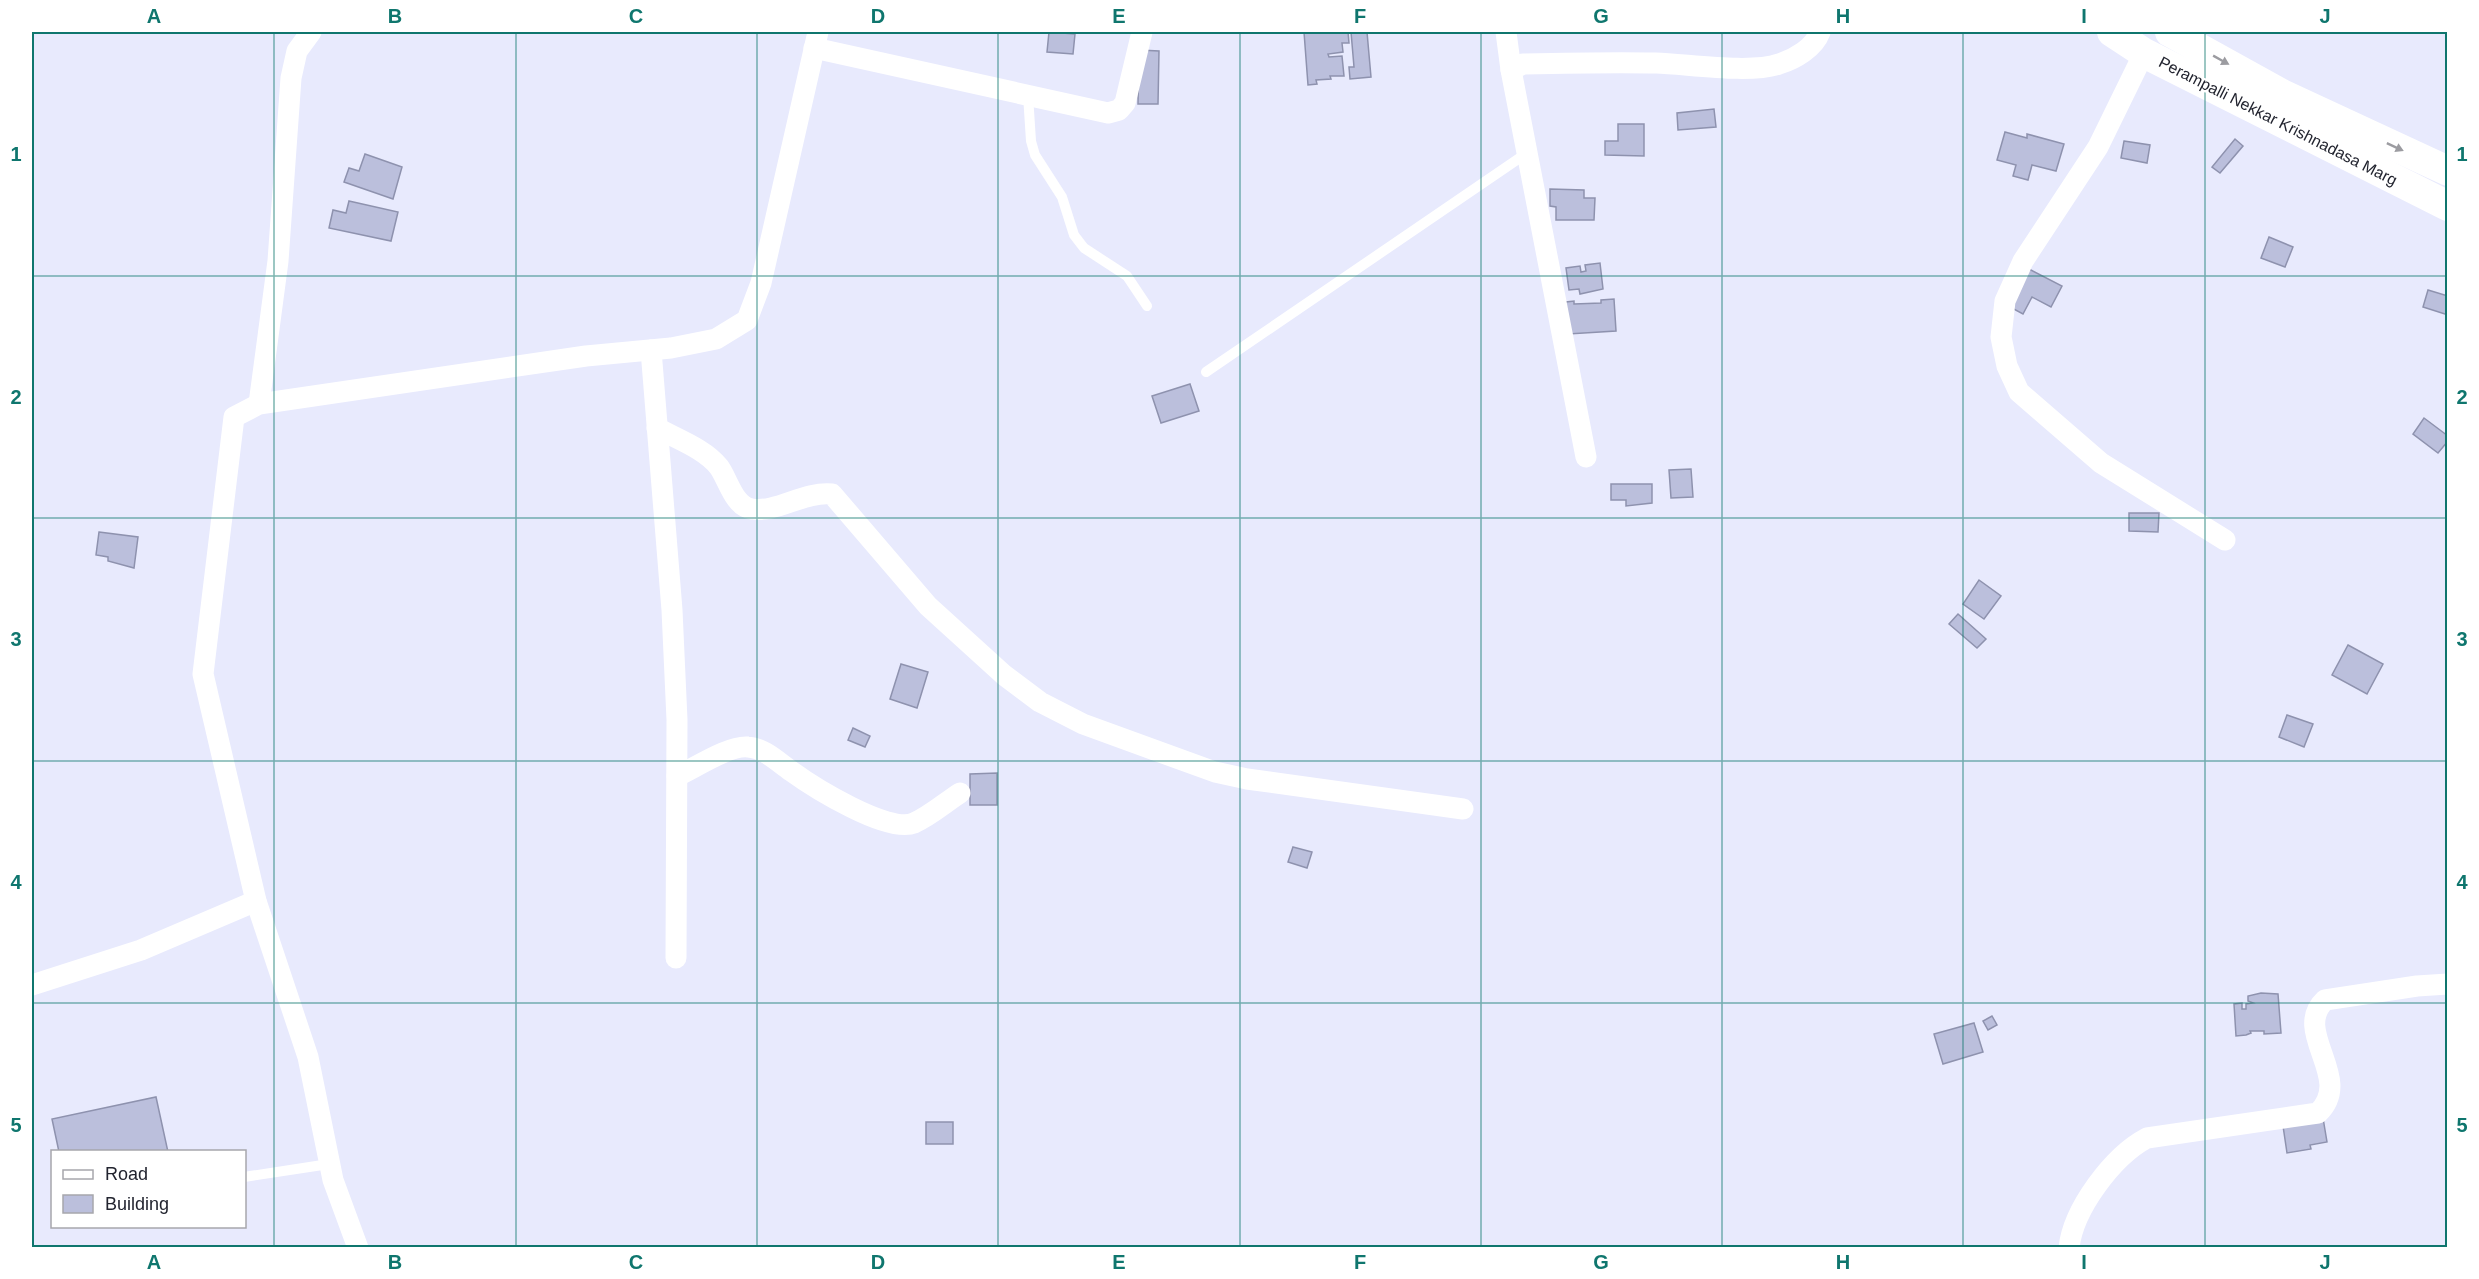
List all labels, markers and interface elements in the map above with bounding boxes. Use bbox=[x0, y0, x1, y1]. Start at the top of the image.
text: A bbox=[147, 5, 161, 27]
text: B bbox=[388, 5, 402, 27]
text: C bbox=[629, 5, 643, 27]
text: D bbox=[871, 5, 885, 27]
text: E bbox=[1112, 5, 1126, 27]
text: F bbox=[1354, 5, 1366, 27]
text: G bbox=[1593, 5, 1609, 27]
text: H bbox=[1836, 5, 1850, 27]
text: I bbox=[2081, 5, 2087, 27]
text: J bbox=[2319, 5, 2331, 27]
street label: Perampalli Nekkar Krishnadasa Marg bbox=[2156, 53, 2400, 189]
one-way arrow bbox=[2213, 55, 2230, 65]
one-way arrow bbox=[2387, 142, 2404, 151]
text: 1 bbox=[10, 143, 22, 165]
text: 1 bbox=[2456, 143, 2468, 165]
text: 2 bbox=[10, 386, 22, 408]
text: 2 bbox=[2456, 386, 2468, 408]
text: 3 bbox=[10, 628, 22, 650]
text: 3 bbox=[2456, 628, 2468, 650]
text: 4 bbox=[10, 871, 22, 893]
text: 4 bbox=[2456, 871, 2468, 893]
text: 5 bbox=[10, 1114, 22, 1136]
text: 5 bbox=[2456, 1114, 2468, 1136]
legend bbox=[51, 1150, 246, 1228]
text: Road bbox=[105, 1164, 148, 1184]
text: Building bbox=[105, 1194, 169, 1214]
text: A bbox=[147, 1251, 161, 1273]
text: B bbox=[388, 1251, 402, 1273]
text: C bbox=[629, 1251, 643, 1273]
text: D bbox=[871, 1251, 885, 1273]
text: E bbox=[1112, 1251, 1126, 1273]
text: F bbox=[1354, 1251, 1366, 1273]
text: G bbox=[1593, 1251, 1609, 1273]
text: H bbox=[1836, 1251, 1850, 1273]
text: I bbox=[2081, 1251, 2087, 1273]
text: J bbox=[2319, 1251, 2331, 1273]

